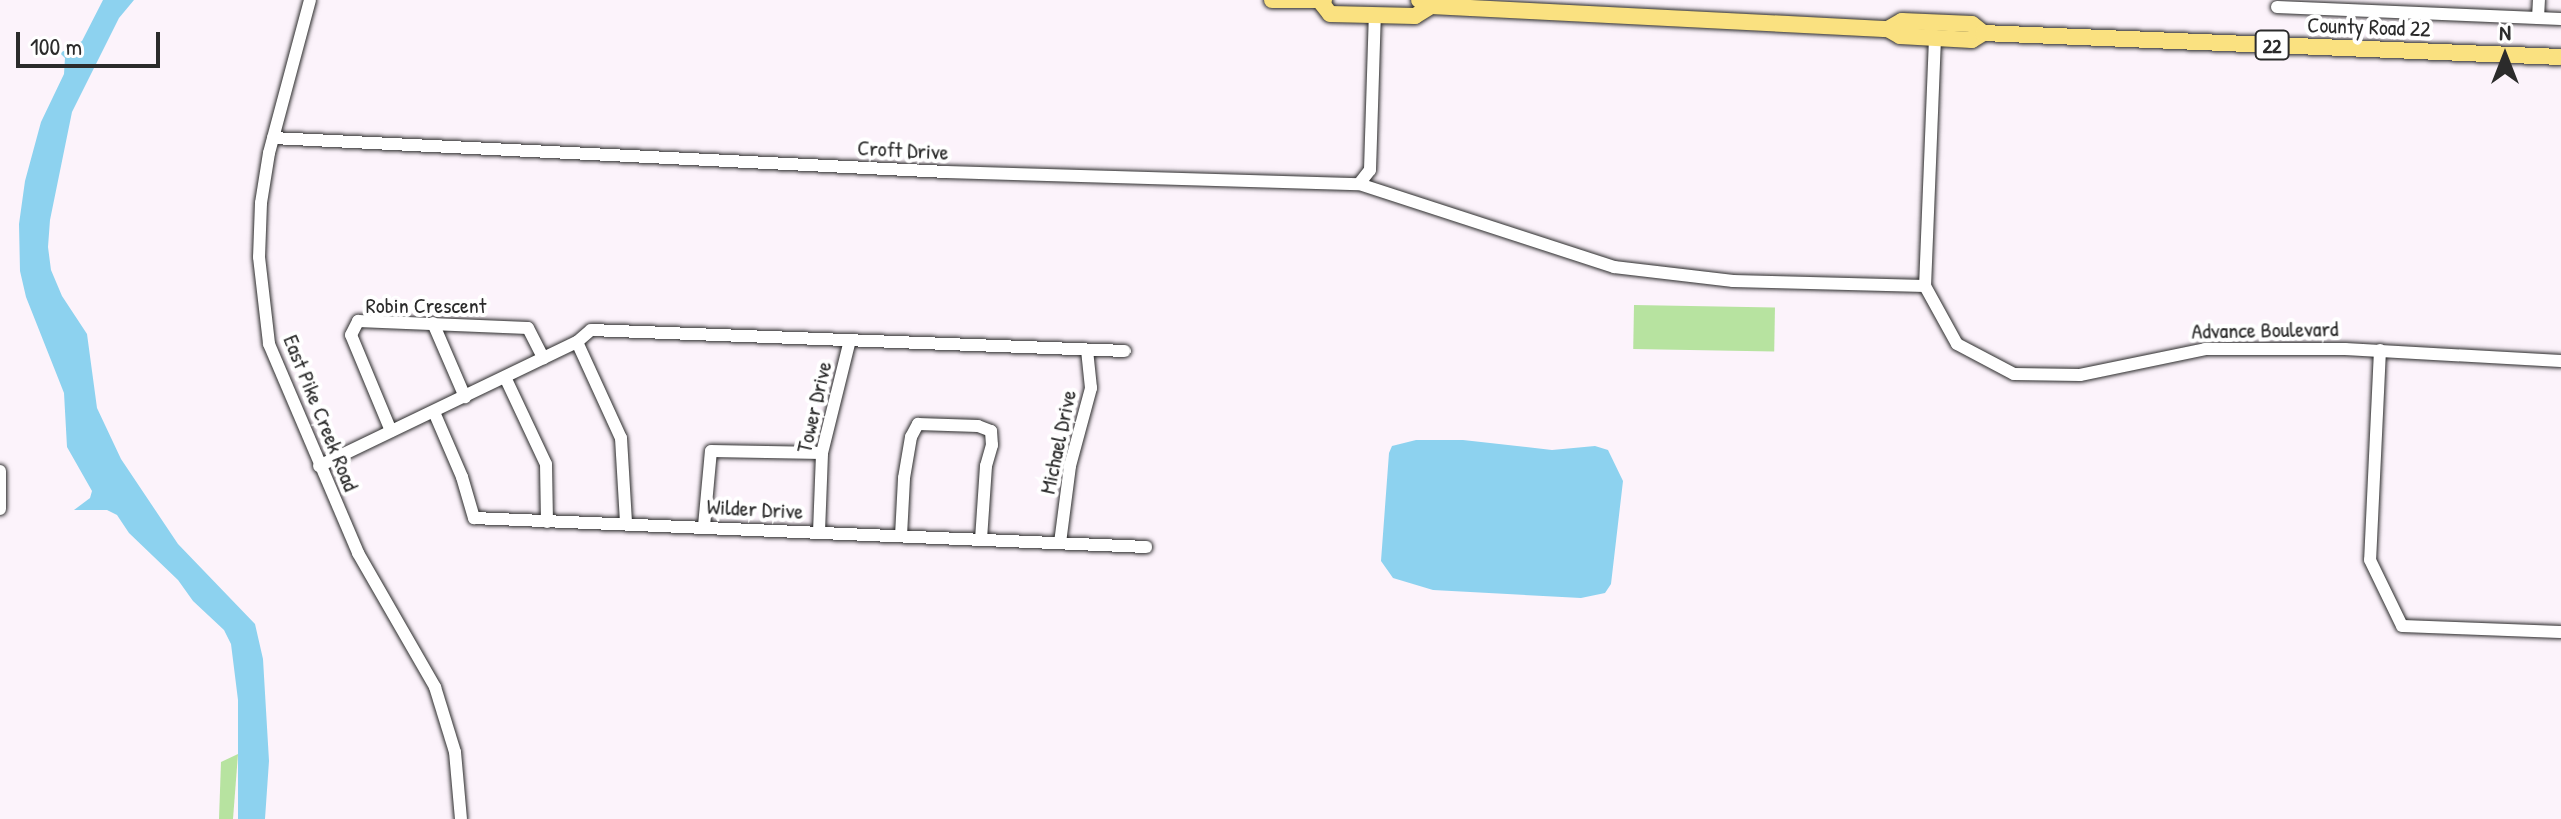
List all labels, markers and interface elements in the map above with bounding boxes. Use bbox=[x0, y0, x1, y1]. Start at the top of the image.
street label: County Road 22 bbox=[2307, 12, 2431, 42]
scale bar bbox=[20, 16, 164, 66]
north arrow bbox=[2465, 16, 2545, 96]
text: N bbox=[2499, 17, 2511, 47]
road number: 22 bbox=[2254, 29, 2290, 61]
text: 100 m bbox=[30, 30, 82, 62]
street label: Croft Drive bbox=[857, 134, 949, 166]
street label: Robin Crescent bbox=[366, 293, 486, 319]
street label: Advance Boulevard bbox=[2191, 316, 2339, 344]
street label: East Pike Creek Road bbox=[278, 331, 364, 495]
street label: Tower Drive bbox=[791, 359, 837, 455]
street label: Michael Drive bbox=[1034, 388, 1082, 496]
street label: Wilder Drive bbox=[706, 493, 804, 525]

